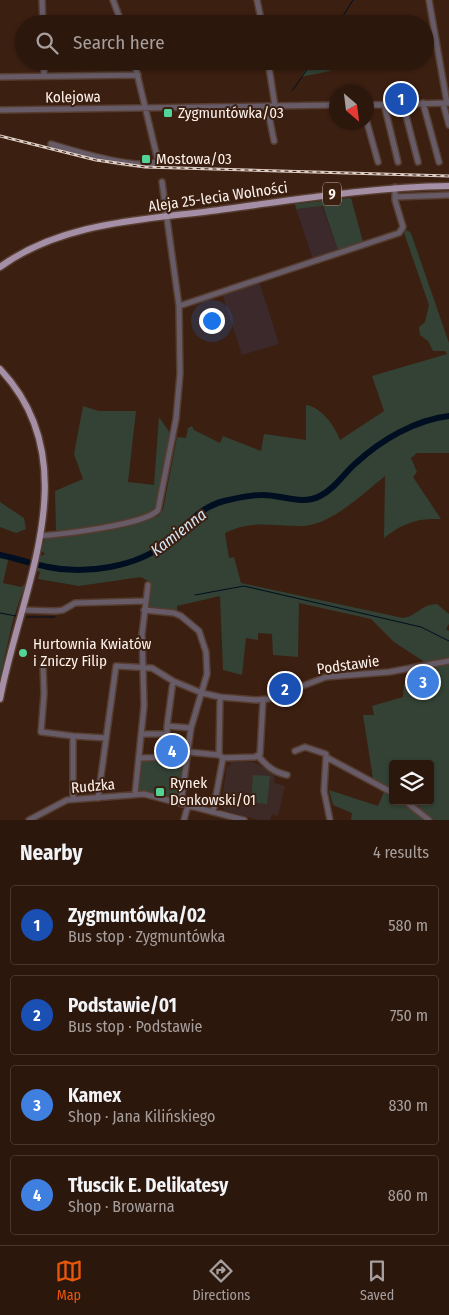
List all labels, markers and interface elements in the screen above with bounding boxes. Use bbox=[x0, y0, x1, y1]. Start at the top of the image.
search box bbox=[15, 15, 434, 70]
icon: search bbox=[33, 29, 61, 57]
text: Search here bbox=[73, 31, 165, 54]
pin: 1 bbox=[385, 80, 417, 118]
north arrow bbox=[329, 85, 374, 130]
street label: Kolejowa bbox=[45, 88, 101, 106]
place label: Zygmuntówka/03 bbox=[178, 104, 284, 122]
marker: Zygmuntówka/03 bbox=[162, 107, 174, 119]
place label: Mostowa/03 bbox=[156, 150, 232, 168]
marker: Mostowa/03 bbox=[140, 153, 152, 165]
street label: Aleja 25-lecia Wolności bbox=[147, 178, 289, 216]
road number: 9 bbox=[323, 182, 341, 205]
your location bbox=[199, 308, 225, 334]
water label: Kamienna bbox=[147, 505, 210, 560]
place label: Hurtownia Kwiatów i Zniczy Filip bbox=[33, 635, 152, 670]
marker: Hurtownia Kwiatów i Zniczy Filip bbox=[17, 647, 29, 659]
street label: Podstawie bbox=[316, 652, 380, 678]
pin: 3 bbox=[407, 663, 439, 701]
pin: 2 bbox=[269, 670, 301, 708]
pin: 4 bbox=[156, 732, 188, 770]
map controls bbox=[389, 760, 434, 805]
button: layers bbox=[389, 760, 434, 805]
place label: Rynek Denkowski/01 bbox=[170, 774, 256, 809]
street label: Rudzka bbox=[70, 775, 116, 797]
marker: Rynek Denkowski/01 bbox=[154, 786, 166, 798]
text: Nearby bbox=[20, 840, 82, 866]
text: 4 results bbox=[373, 843, 429, 862]
text: Zygmuntówka/02 bbox=[68, 904, 206, 927]
text: 1 bbox=[34, 916, 40, 935]
text: 580 m bbox=[388, 916, 428, 935]
text: Bus stop · Zygmuntówka bbox=[68, 927, 225, 946]
text: Podstawie/01 bbox=[68, 994, 177, 1017]
text: 2 bbox=[33, 1006, 41, 1025]
text: 750 m bbox=[390, 1006, 428, 1025]
text: Bus stop · Podstawie bbox=[68, 1017, 202, 1036]
text: Kamex bbox=[68, 1084, 121, 1107]
text: 3 bbox=[33, 1096, 41, 1115]
text: 830 m bbox=[388, 1096, 428, 1115]
text: Shop · Jana Kilińskiego bbox=[68, 1107, 216, 1126]
text: Tłuscik E. Delikatesy bbox=[68, 1174, 228, 1197]
text: 4 bbox=[33, 1186, 41, 1205]
text: 860 m bbox=[388, 1186, 428, 1205]
text: Shop · Browarna bbox=[68, 1197, 174, 1216]
tab: Map bbox=[55, 1257, 83, 1304]
tab: Directions bbox=[192, 1257, 250, 1304]
tab: Saved bbox=[360, 1257, 394, 1304]

